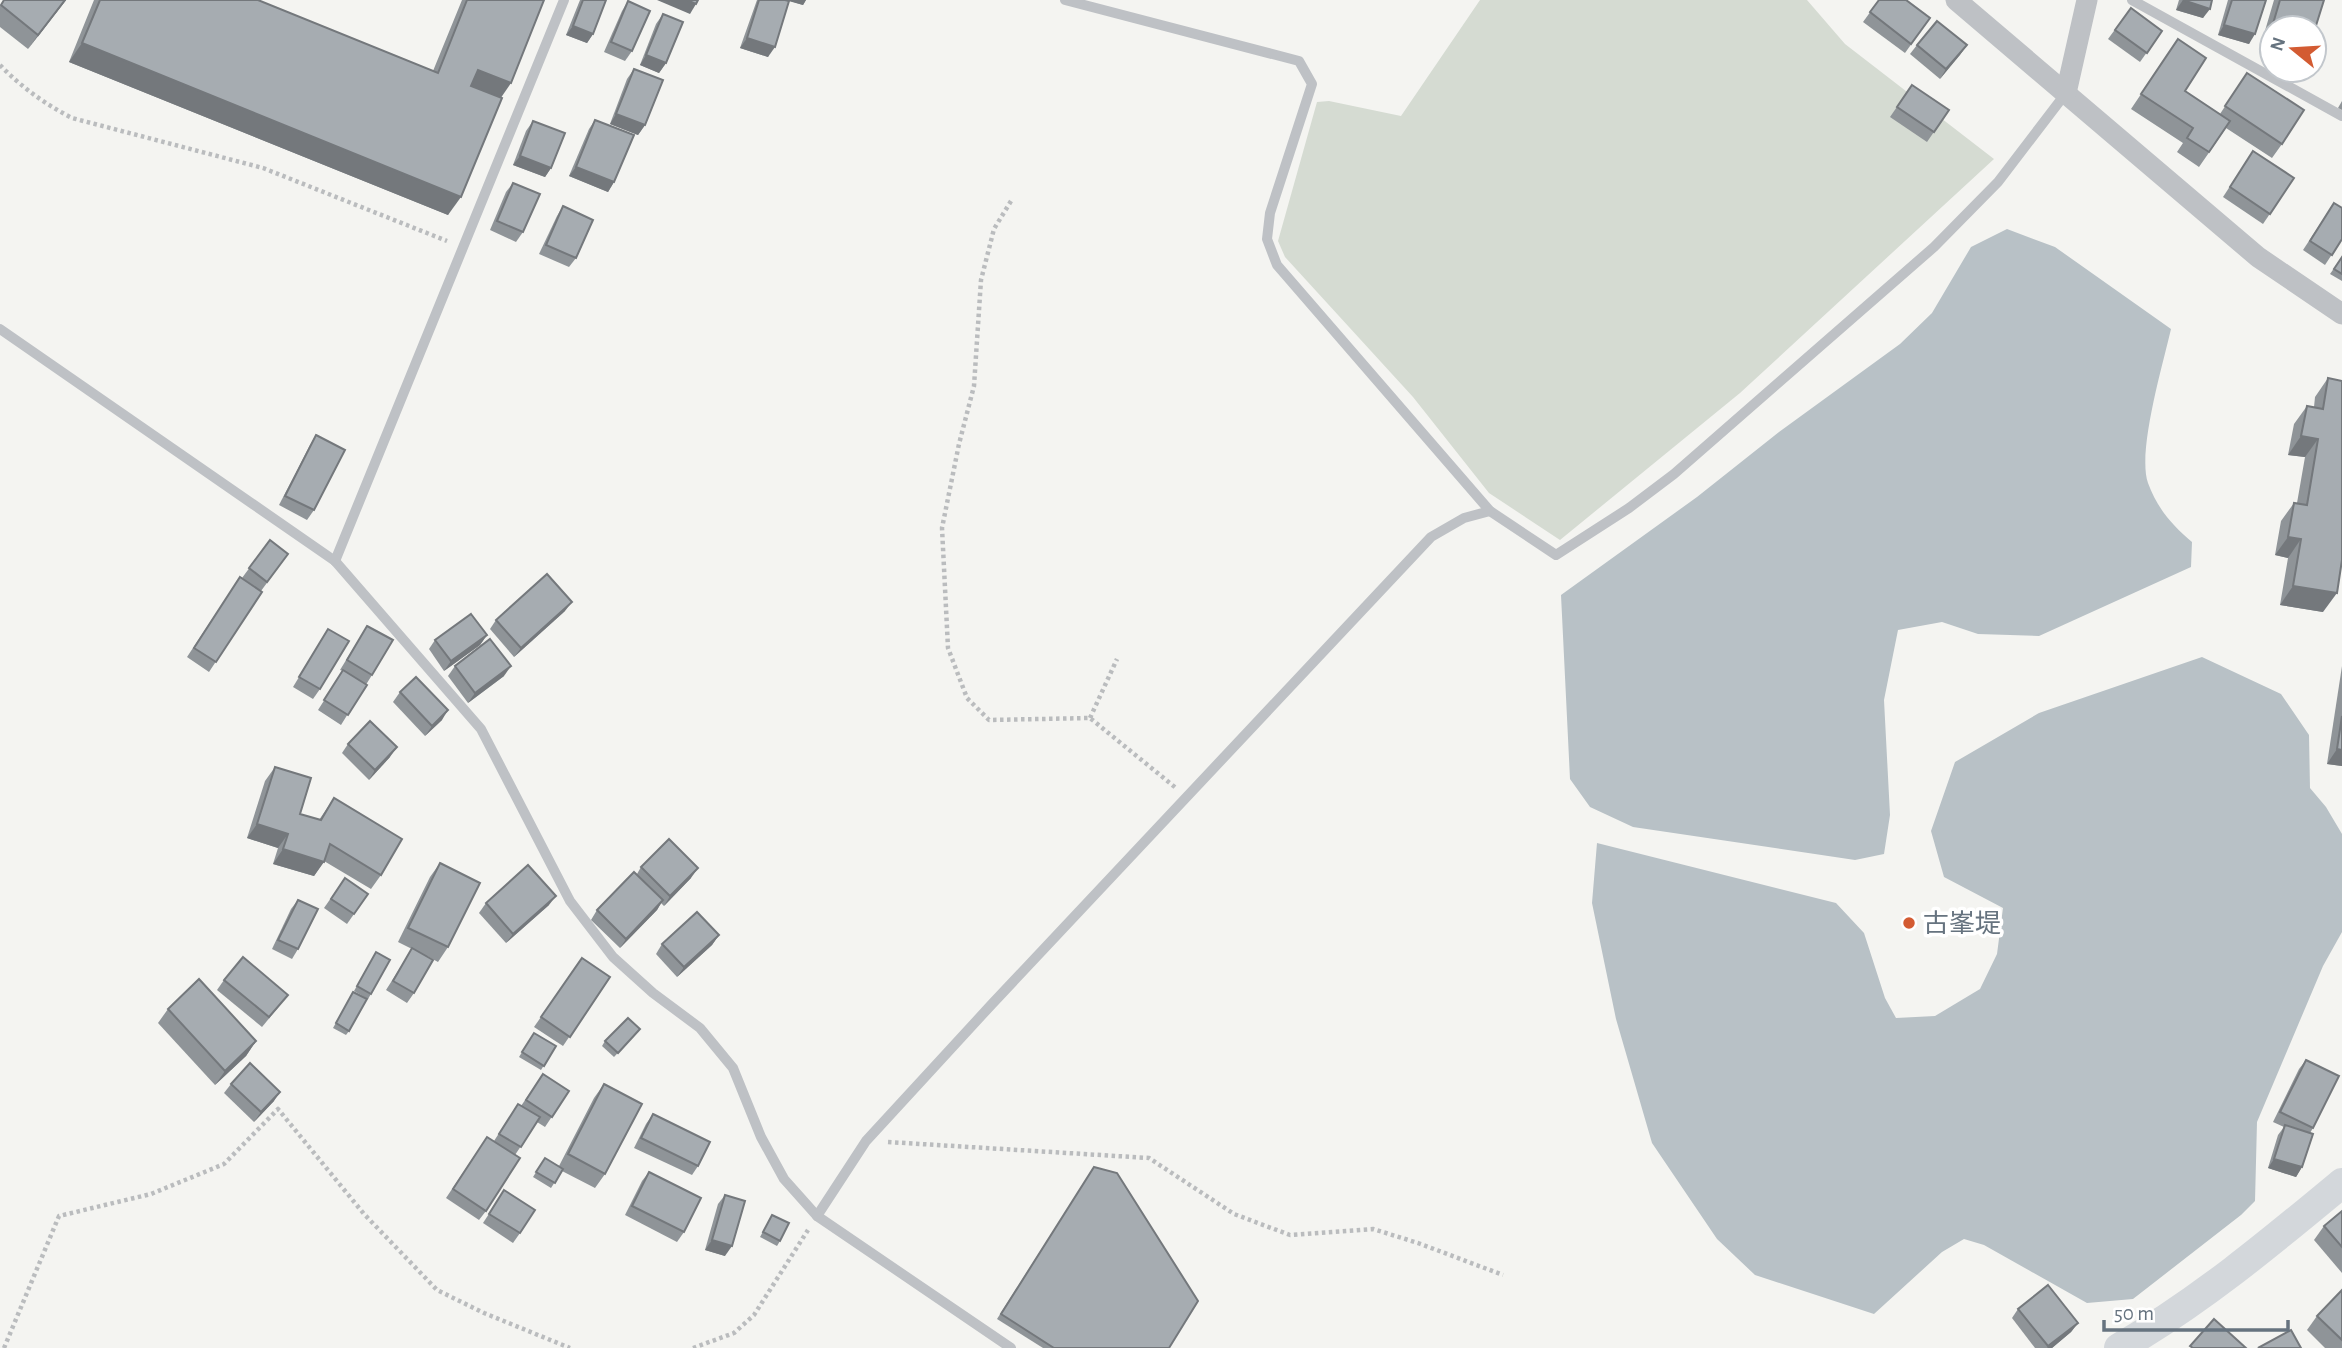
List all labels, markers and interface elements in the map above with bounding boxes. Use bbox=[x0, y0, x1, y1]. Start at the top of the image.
north arrow bbox=[2258, 14, 2328, 84]
text: N bbox=[2267, 35, 2289, 53]
place label: 古峯堤 bbox=[1923, 910, 2001, 937]
marker: 古峯堤 bbox=[1901, 915, 1917, 931]
scale bar bbox=[2104, 1288, 2288, 1332]
text: 50 m bbox=[2114, 1303, 2154, 1324]

